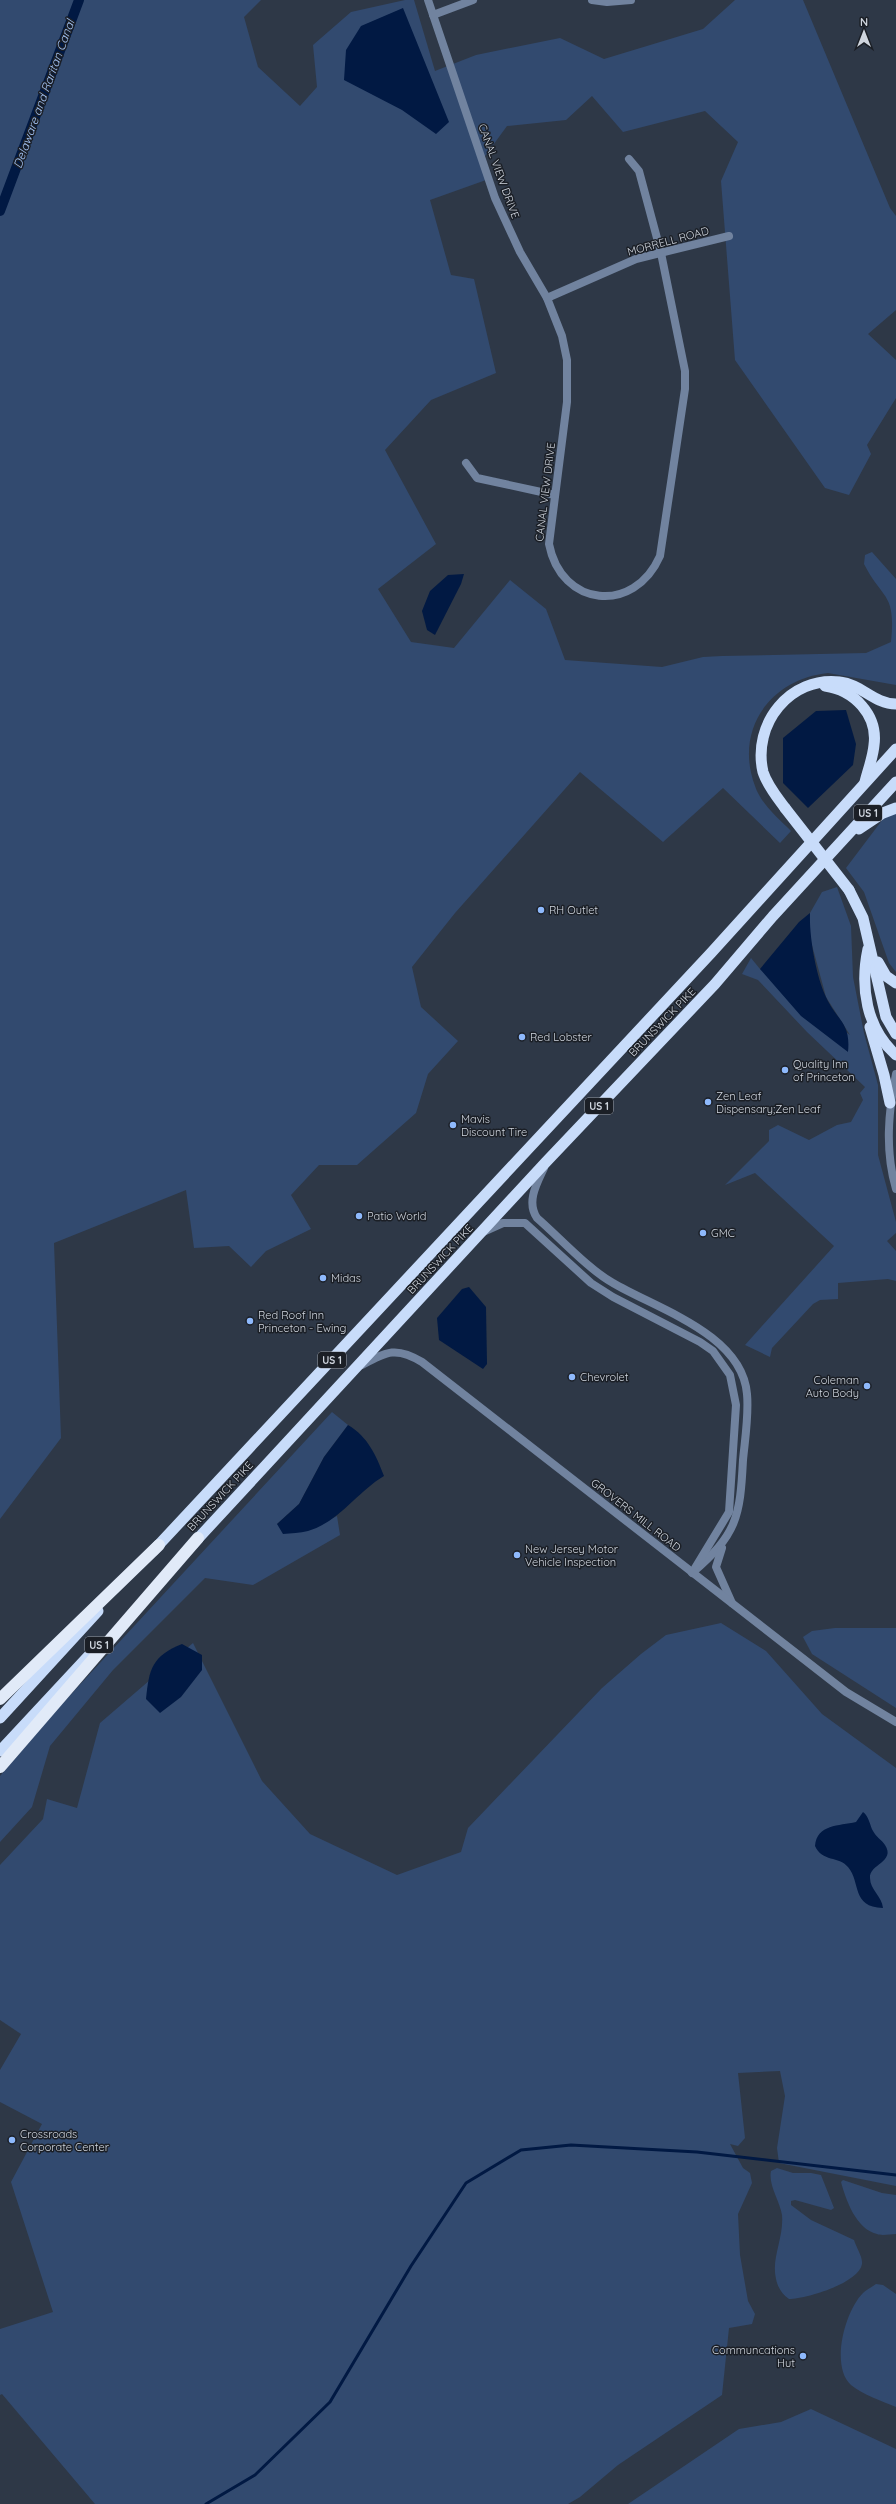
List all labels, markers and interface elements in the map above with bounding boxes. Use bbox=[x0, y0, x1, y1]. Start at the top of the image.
north arrow bbox=[844, 12, 884, 52]
text: N bbox=[860, 15, 868, 29]
water label: Delaware and Raritan Canal bbox=[10, 16, 78, 170]
street label: CANAL VIEW DRIVE bbox=[475, 122, 523, 220]
street label: MORRELL ROAD bbox=[626, 223, 710, 259]
street label: CANAL VIEW DRIVE bbox=[532, 442, 558, 542]
road number: US 1 bbox=[854, 805, 882, 821]
place label: RH Outlet bbox=[549, 903, 598, 917]
marker: RH Outlet bbox=[536, 905, 546, 915]
street label: BRUNSWICK PIKE bbox=[626, 985, 698, 1059]
place label: Red Lobster bbox=[530, 1030, 592, 1044]
marker: Red Lobster bbox=[517, 1032, 527, 1042]
place label: Quality Inn of Princeton bbox=[793, 1057, 855, 1084]
marker: Quality Inn of Princeton bbox=[780, 1065, 790, 1075]
place label: Zen Leaf Dispensary;Zen Leaf bbox=[716, 1089, 821, 1116]
marker: Zen Leaf Dispensary;Zen Leaf bbox=[703, 1097, 713, 1107]
road number: US 1 bbox=[585, 1098, 613, 1114]
place label: Mavis Discount Tire bbox=[461, 1112, 527, 1139]
marker: Mavis Discount Tire bbox=[448, 1120, 458, 1130]
place label: Patio World bbox=[367, 1209, 426, 1223]
marker: Patio World bbox=[354, 1211, 364, 1221]
street label: BRUNSWICK PIKE bbox=[404, 1221, 476, 1297]
place label: GMC bbox=[711, 1226, 735, 1240]
marker: GMC bbox=[698, 1228, 708, 1238]
place label: Midas bbox=[331, 1271, 361, 1285]
marker: Midas bbox=[318, 1273, 328, 1283]
place label: Red Roof Inn Princeton - Ewing bbox=[258, 1308, 346, 1335]
marker: Red Roof Inn Princeton - Ewing bbox=[245, 1316, 255, 1326]
road number: US 1 bbox=[318, 1352, 346, 1368]
place label: Chevrolet bbox=[580, 1370, 629, 1384]
marker: Chevrolet bbox=[567, 1372, 577, 1382]
place label: Coleman Auto Body bbox=[806, 1373, 859, 1400]
marker: Coleman Auto Body bbox=[862, 1381, 872, 1391]
street label: BRUNSWICK PIKE bbox=[184, 1458, 256, 1534]
street label: GROVERS MILL ROAD bbox=[588, 1475, 684, 1555]
place label: New Jersey Motor Vehicle Inspection bbox=[525, 1542, 619, 1569]
marker: New Jersey Motor Vehicle Inspection bbox=[512, 1550, 522, 1560]
road number: US 1 bbox=[85, 1637, 113, 1653]
place label: Crossroads Corporate Center bbox=[20, 2127, 110, 2154]
marker: Crossroads Corporate Center bbox=[7, 2135, 17, 2145]
place label: Communcations Hut bbox=[712, 2343, 795, 2370]
marker: Communcations Hut bbox=[798, 2351, 808, 2361]

